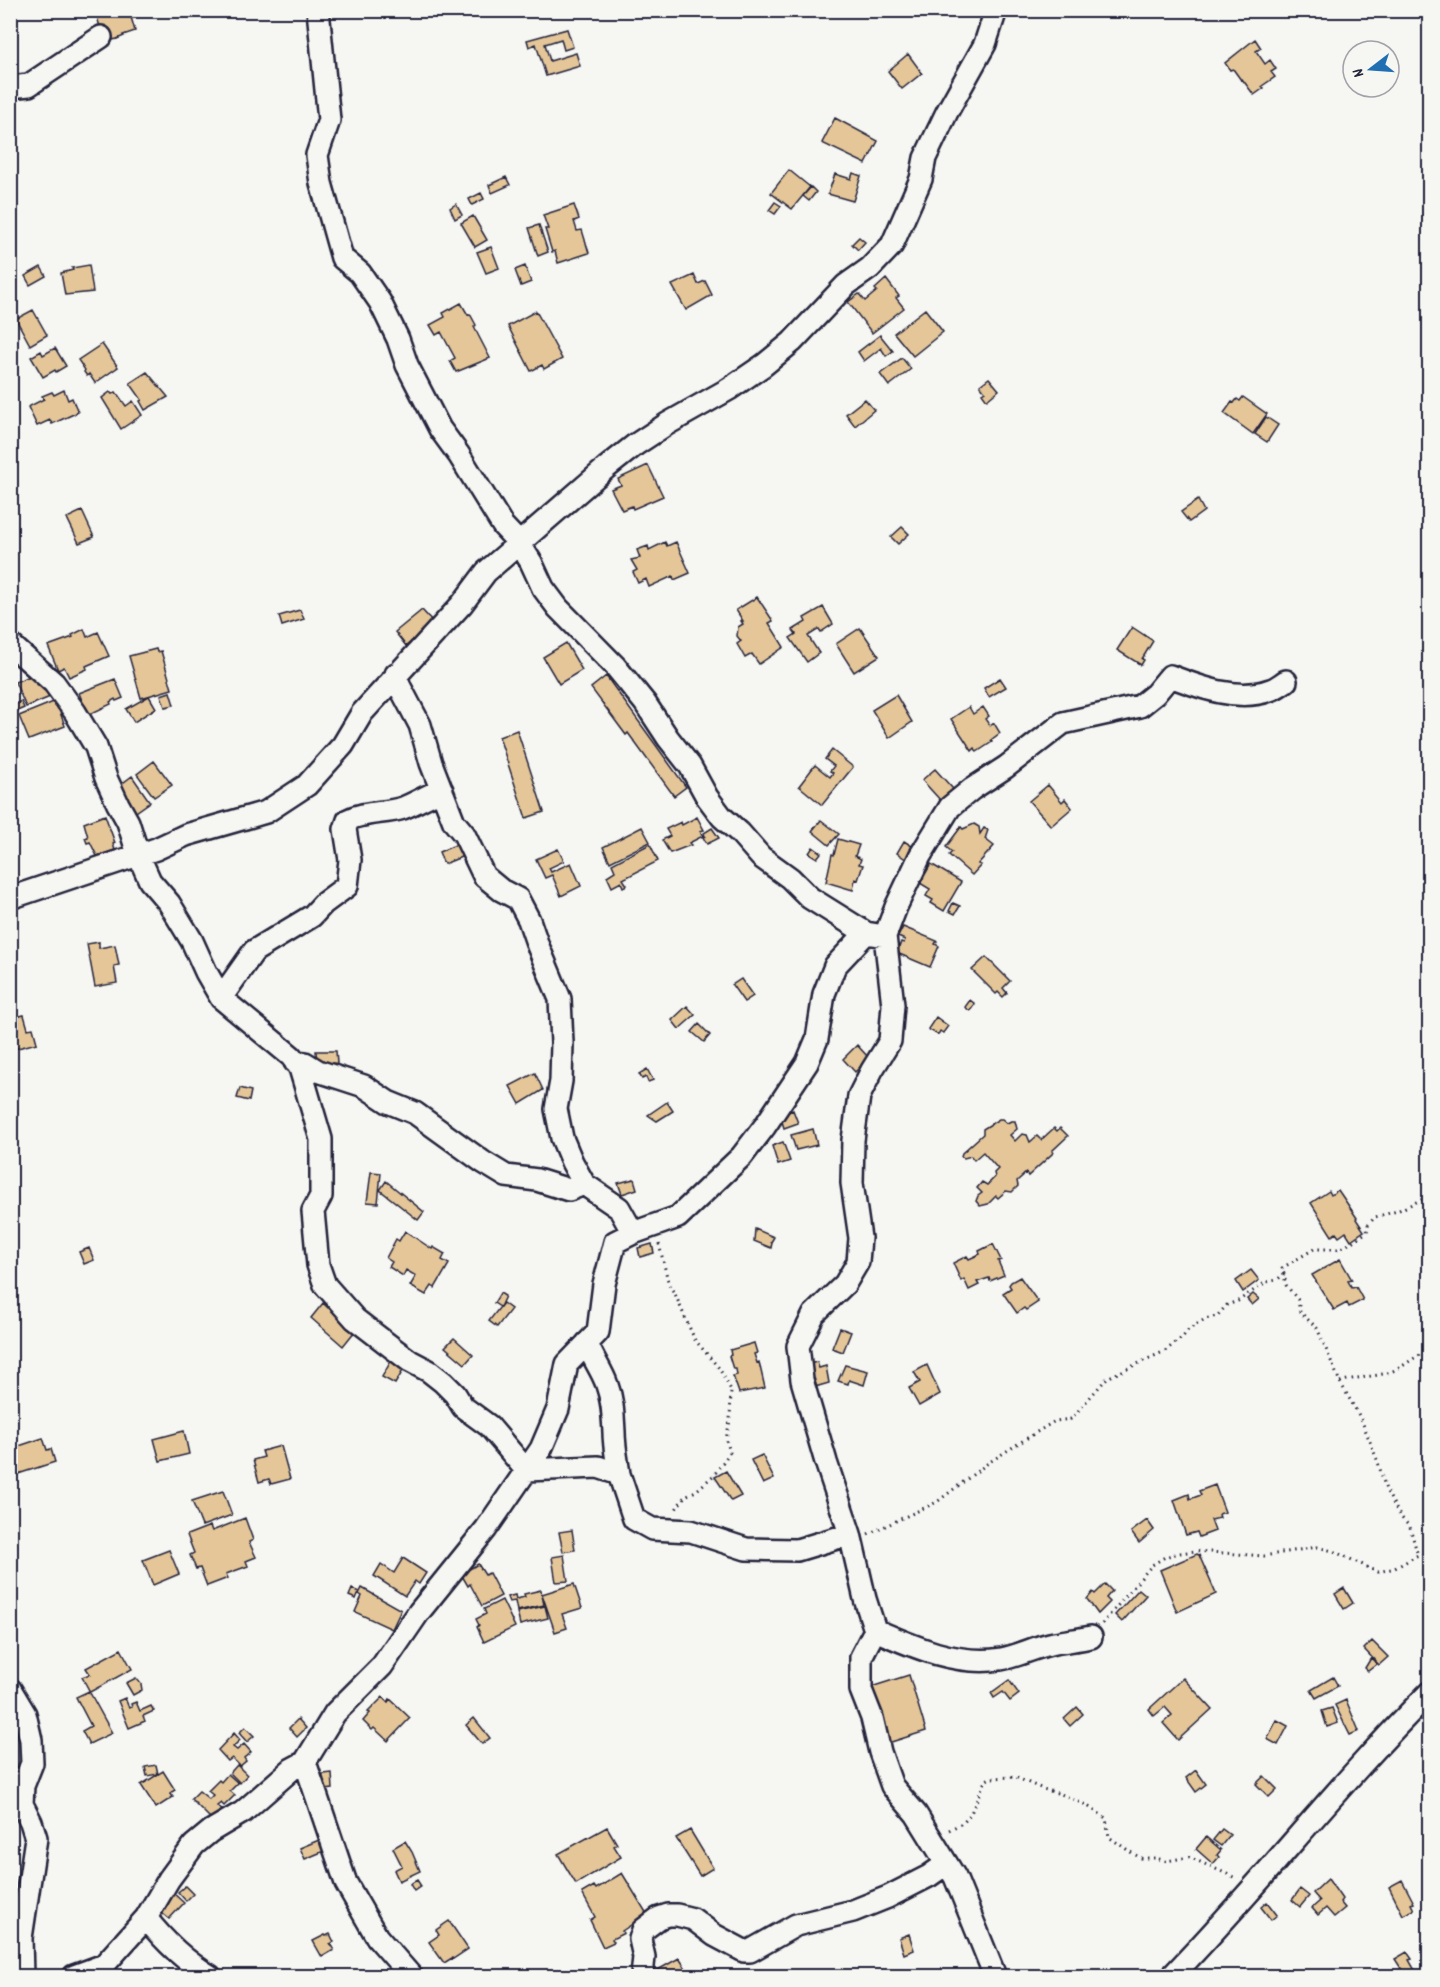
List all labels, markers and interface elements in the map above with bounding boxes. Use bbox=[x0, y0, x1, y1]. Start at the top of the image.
north arrow bbox=[1341, 39, 1401, 99]
text: N bbox=[1347, 65, 1371, 80]

